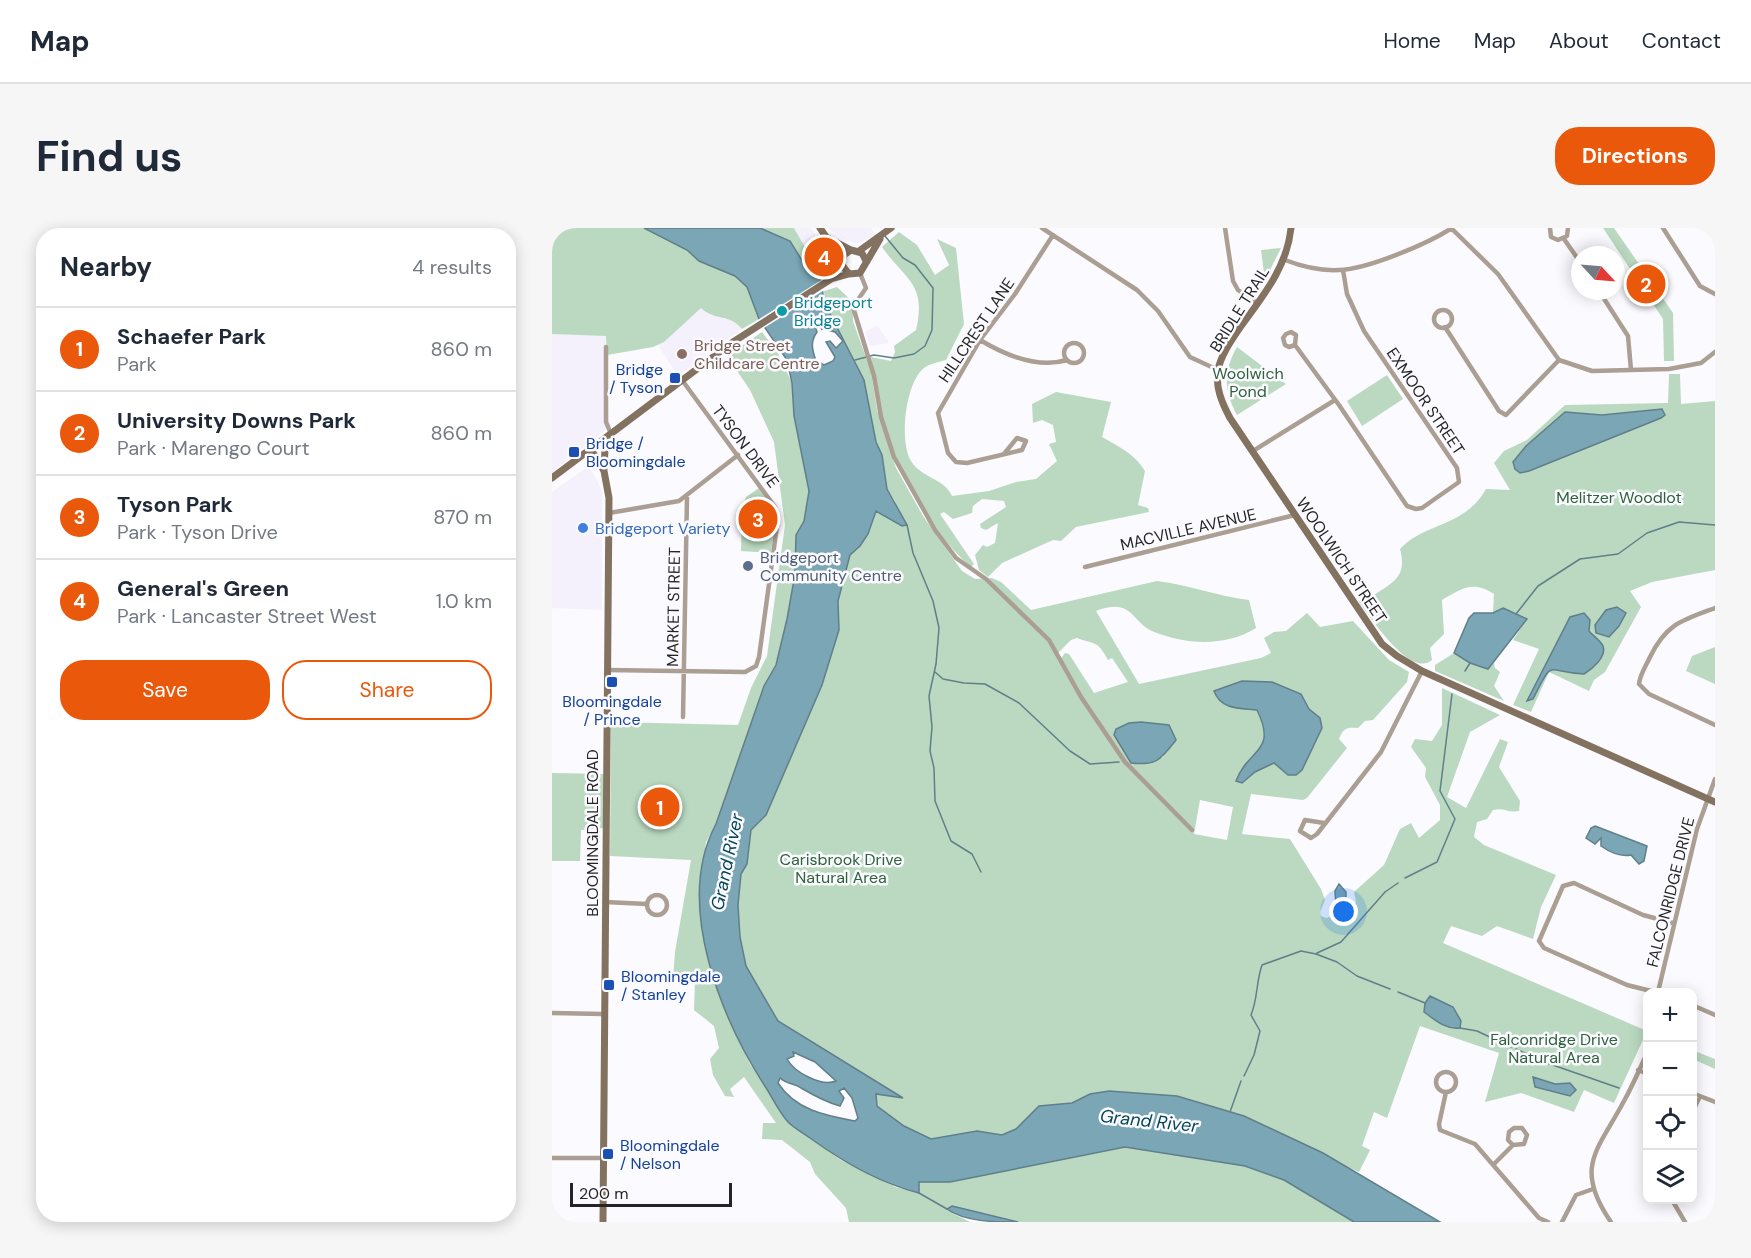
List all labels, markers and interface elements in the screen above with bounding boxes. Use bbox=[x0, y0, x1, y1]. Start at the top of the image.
text: Map bbox=[30, 23, 90, 60]
text: Home bbox=[1383, 27, 1441, 55]
text: Map bbox=[1474, 27, 1516, 55]
text: About bbox=[1549, 27, 1609, 55]
text: Contact bbox=[1642, 27, 1721, 55]
button: Directions bbox=[1555, 127, 1715, 185]
text: Find us bbox=[36, 129, 182, 184]
pin: 4 bbox=[804, 234, 844, 279]
north arrow bbox=[1571, 246, 1625, 300]
text: Nearby bbox=[60, 250, 152, 284]
text: 4 results bbox=[412, 254, 492, 280]
pin: 2 bbox=[1626, 262, 1666, 306]
street label: BRIDLE TRAIL bbox=[1205, 263, 1274, 356]
street label: HILLCREST LANE bbox=[934, 274, 1019, 387]
place label: Bridgeport Bridge bbox=[794, 292, 873, 331]
marker: Bridgeport Bridge bbox=[775, 304, 789, 318]
text: Schaefer Park bbox=[117, 322, 266, 351]
place label: Bridge Street Childcare Centre bbox=[694, 335, 820, 374]
text: 1 bbox=[76, 336, 83, 362]
text: 860 m bbox=[430, 336, 492, 362]
street label: EXMOOR STREET bbox=[1382, 344, 1469, 459]
marker: Bridge Street Childcare Centre bbox=[675, 347, 689, 361]
text: Park bbox=[117, 351, 157, 377]
place label: Bridge / Tyson bbox=[609, 359, 663, 398]
park label: Woolwich Pond bbox=[1212, 363, 1284, 402]
marker: Bridge / Tyson bbox=[668, 371, 682, 385]
street label: TYSON DRIVE bbox=[708, 401, 784, 492]
text: University Downs Park bbox=[117, 406, 356, 435]
text: 2 bbox=[74, 420, 85, 446]
text: 860 m bbox=[430, 420, 492, 446]
place label: Bridge / Bloomingdale bbox=[586, 433, 685, 472]
text: Park · Marengo Court bbox=[117, 435, 310, 461]
marker: Bridge / Bloomingdale bbox=[567, 445, 581, 459]
park label: Melitzer Woodlot bbox=[1556, 487, 1682, 508]
text: Tyson Park bbox=[117, 490, 233, 519]
street label: WOOLWICH STREET bbox=[1292, 493, 1392, 627]
pin: 3 bbox=[738, 496, 778, 542]
text: 3 bbox=[73, 504, 86, 530]
text: 870 m bbox=[433, 504, 492, 530]
street label: MACVILLE AVENUE bbox=[1118, 504, 1258, 555]
place label: Bridgeport Variety bbox=[595, 518, 730, 539]
text: Park · Tyson Drive bbox=[117, 519, 278, 545]
marker: Bridgeport Variety bbox=[576, 521, 590, 535]
street label: MARKET STREET bbox=[662, 547, 685, 667]
place label: Bridgeport Community Centre bbox=[760, 547, 902, 586]
marker: Bridgeport Community Centre bbox=[741, 559, 755, 573]
text: General's Green bbox=[117, 574, 289, 603]
text: 4 bbox=[73, 588, 86, 614]
text: 1.0 km bbox=[436, 588, 492, 614]
text: Park · Lancaster Street West bbox=[117, 603, 377, 629]
button: Save bbox=[60, 660, 270, 720]
button: Share bbox=[282, 660, 492, 720]
marker: Bloomingdale / Prince bbox=[605, 675, 619, 689]
place label: Bloomingdale / Prince bbox=[562, 691, 662, 730]
street label: BLOOMINGDALE ROAD bbox=[582, 749, 603, 917]
pin: 1 bbox=[640, 784, 680, 830]
water label: Grand River bbox=[705, 810, 749, 913]
street label: FALCONRIDGE DRIVE bbox=[1642, 815, 1699, 969]
park label: Carisbrook Drive Natural Area bbox=[780, 849, 902, 888]
your location bbox=[1329, 897, 1358, 926]
place label: Bloomingdale / Stanley bbox=[621, 966, 720, 1005]
marker: Bloomingdale / Stanley bbox=[602, 978, 616, 992]
map controls bbox=[1643, 988, 1697, 1204]
button: + bbox=[1643, 988, 1697, 1042]
park label: Falconridge Drive Natural Area bbox=[1490, 1029, 1618, 1068]
button: − bbox=[1643, 1042, 1697, 1096]
button: locate bbox=[1643, 1096, 1697, 1150]
water label: Grand River bbox=[1099, 1104, 1200, 1138]
place label: Bloomingdale / Nelson bbox=[620, 1135, 719, 1174]
marker: Bloomingdale / Nelson bbox=[601, 1147, 615, 1161]
button: layers bbox=[1643, 1150, 1697, 1204]
scale bar bbox=[570, 1180, 732, 1208]
text: 200 m bbox=[579, 1183, 628, 1204]

